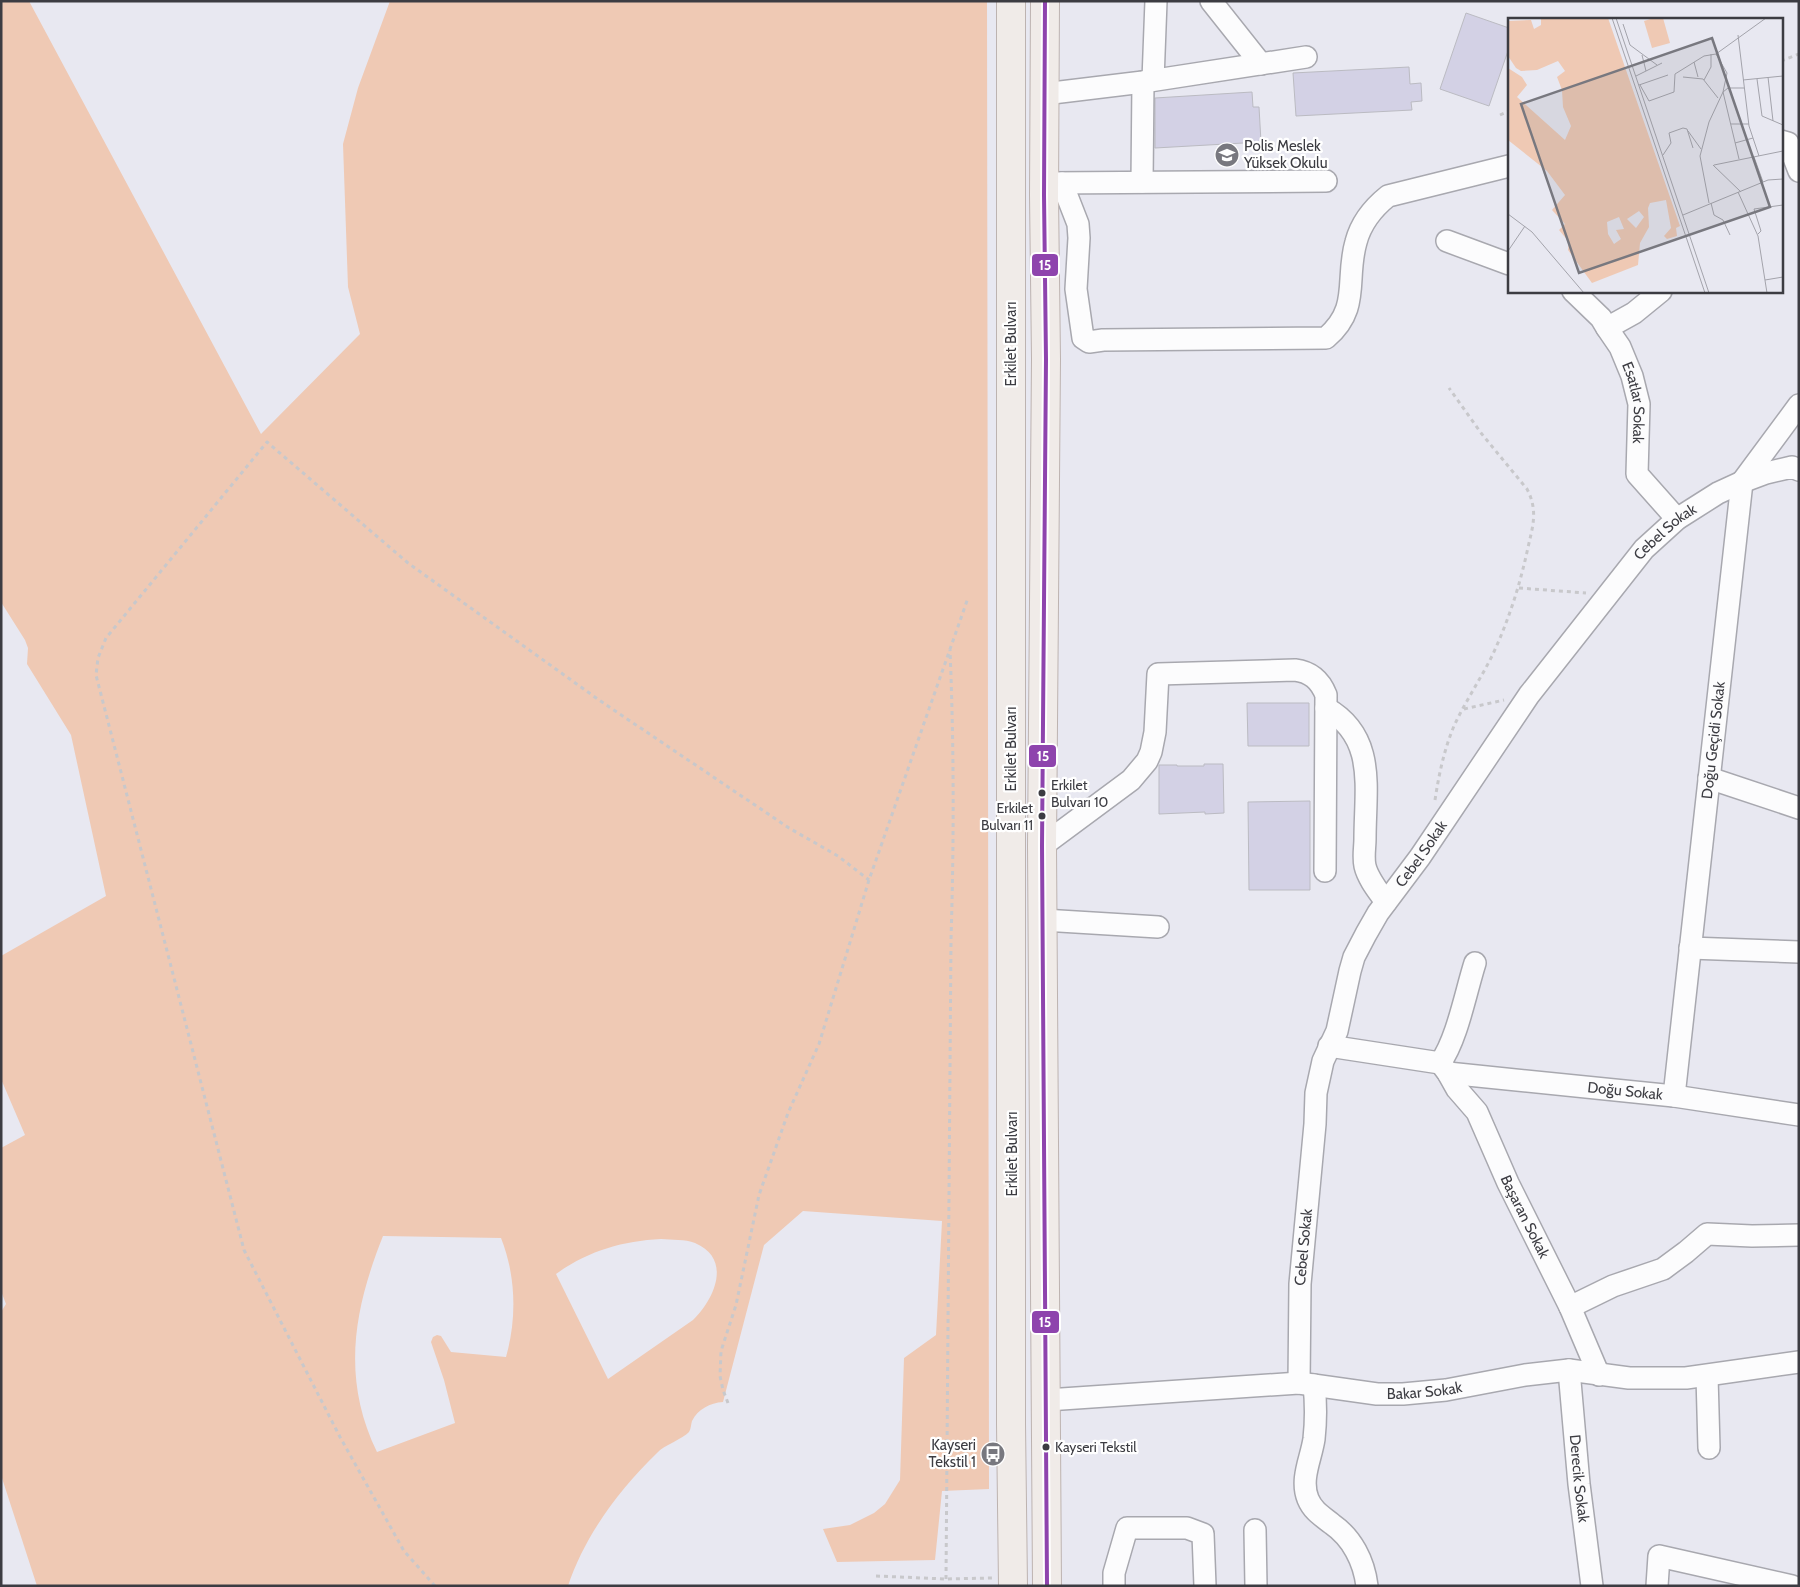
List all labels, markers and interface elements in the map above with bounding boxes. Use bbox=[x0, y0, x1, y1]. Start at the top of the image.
inset map bbox=[1508, 18, 1782, 292]
place label: Polis Meslek Yüksek Okulu bbox=[1243, 137, 1328, 172]
school or university icon: Polis Meslek Yüksek Okulu bbox=[1214, 142, 1240, 168]
line badge: 15 bbox=[1031, 253, 1059, 277]
text: 15 bbox=[1039, 256, 1051, 274]
street label: Erkilet Bulvarı bbox=[1002, 302, 1020, 386]
street label: Esatlar Sokak bbox=[1618, 359, 1648, 444]
street label: Cebel Sokak bbox=[1630, 500, 1700, 564]
street label: Doğu Geçidi Sokak bbox=[1698, 680, 1729, 800]
street label: Erkilet Bulvarı bbox=[1002, 707, 1020, 791]
line badge: 15 bbox=[1028, 744, 1057, 768]
text: 15 bbox=[1037, 747, 1049, 765]
place label: Erkilet Bulvarı 10 bbox=[1051, 776, 1108, 811]
marker: Erkilet Bulvarı 10 bbox=[1037, 788, 1047, 798]
place label: Erkilet Bulvarı 11 bbox=[981, 799, 1033, 834]
marker: Erkilet Bulvarı 11 bbox=[1037, 811, 1047, 821]
street label: Cebel Sokak bbox=[1392, 817, 1451, 891]
street label: Doğu Sokak bbox=[1587, 1078, 1664, 1104]
street label: Erkilet Bulvarı bbox=[1003, 1112, 1021, 1196]
street label: Başaran Sokak bbox=[1497, 1172, 1553, 1262]
street label: Cebel Sokak bbox=[1291, 1208, 1316, 1286]
line badge: 15 bbox=[1031, 1310, 1060, 1334]
text: 15 bbox=[1039, 1313, 1051, 1331]
street label: Bakar Sokak bbox=[1387, 1378, 1464, 1403]
street label: Derecik Sokak bbox=[1566, 1434, 1593, 1524]
place label: Kayseri Tekstil 1 bbox=[929, 1436, 976, 1471]
place label: Kayseri Tekstil bbox=[1055, 1438, 1137, 1456]
bus stop icon: Kayseri Tekstil 1 bbox=[980, 1441, 1006, 1467]
marker: Kayseri Tekstil bbox=[1041, 1442, 1051, 1452]

